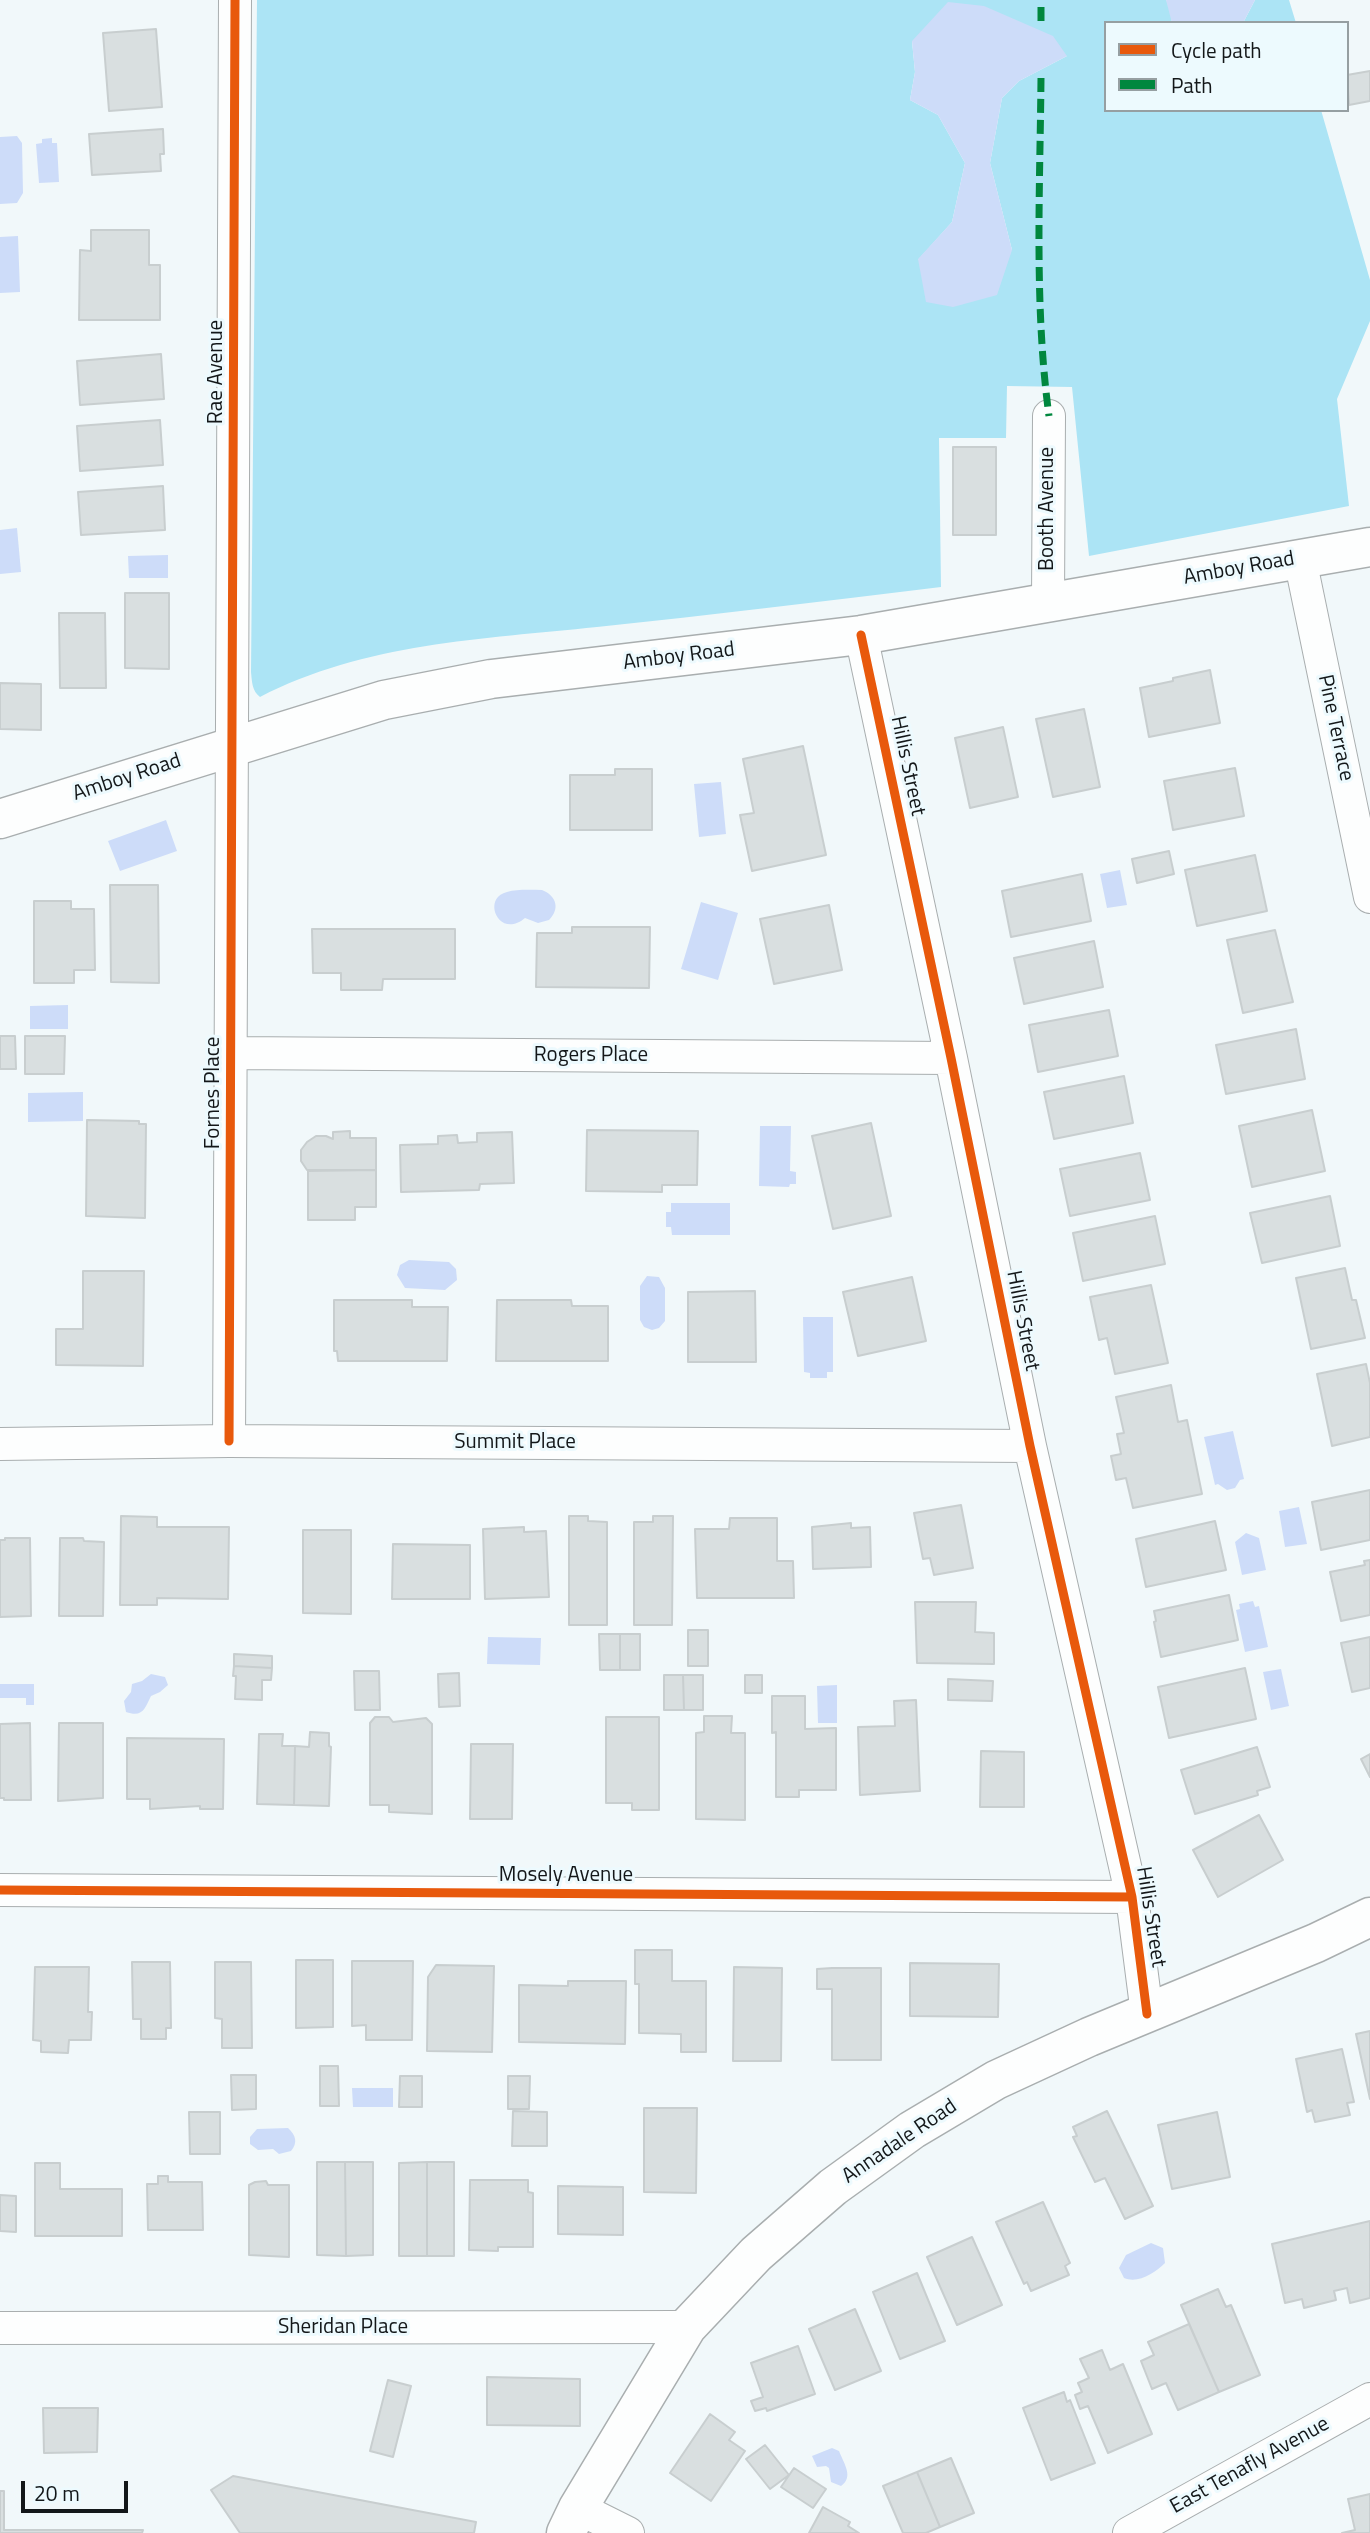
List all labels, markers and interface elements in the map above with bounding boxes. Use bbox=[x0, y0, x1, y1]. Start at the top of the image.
legend bbox=[1104, 21, 1349, 112]
text: Cycle path bbox=[1171, 34, 1262, 66]
text: Path bbox=[1171, 69, 1213, 101]
street label: Rae Avenue bbox=[204, 320, 230, 424]
street label: Booth Avenue bbox=[1035, 447, 1061, 571]
street label: Amboy Road bbox=[1182, 547, 1296, 591]
street label: Amboy Road bbox=[622, 638, 736, 676]
street label: Pine Terrace bbox=[1311, 673, 1359, 783]
street label: Hillis Street bbox=[884, 714, 930, 818]
street label: Amboy Road bbox=[70, 749, 184, 807]
street label: Fornes Place bbox=[201, 1037, 227, 1149]
street label: Rogers Place bbox=[534, 1043, 648, 1069]
street label: Hillis Street bbox=[1000, 1269, 1044, 1373]
street label: Summit Place bbox=[454, 1430, 576, 1456]
street label: Mosely Avenue bbox=[499, 1863, 633, 1889]
street label: Hillis Street bbox=[1130, 1865, 1170, 1969]
street label: Annadale Road bbox=[838, 2094, 962, 2190]
street label: Sheridan Place bbox=[278, 2315, 408, 2341]
street label: East Tenafly Avenue bbox=[1166, 2412, 1334, 2520]
scale bar bbox=[24, 2466, 131, 2510]
text: 20 m bbox=[34, 2477, 80, 2509]

